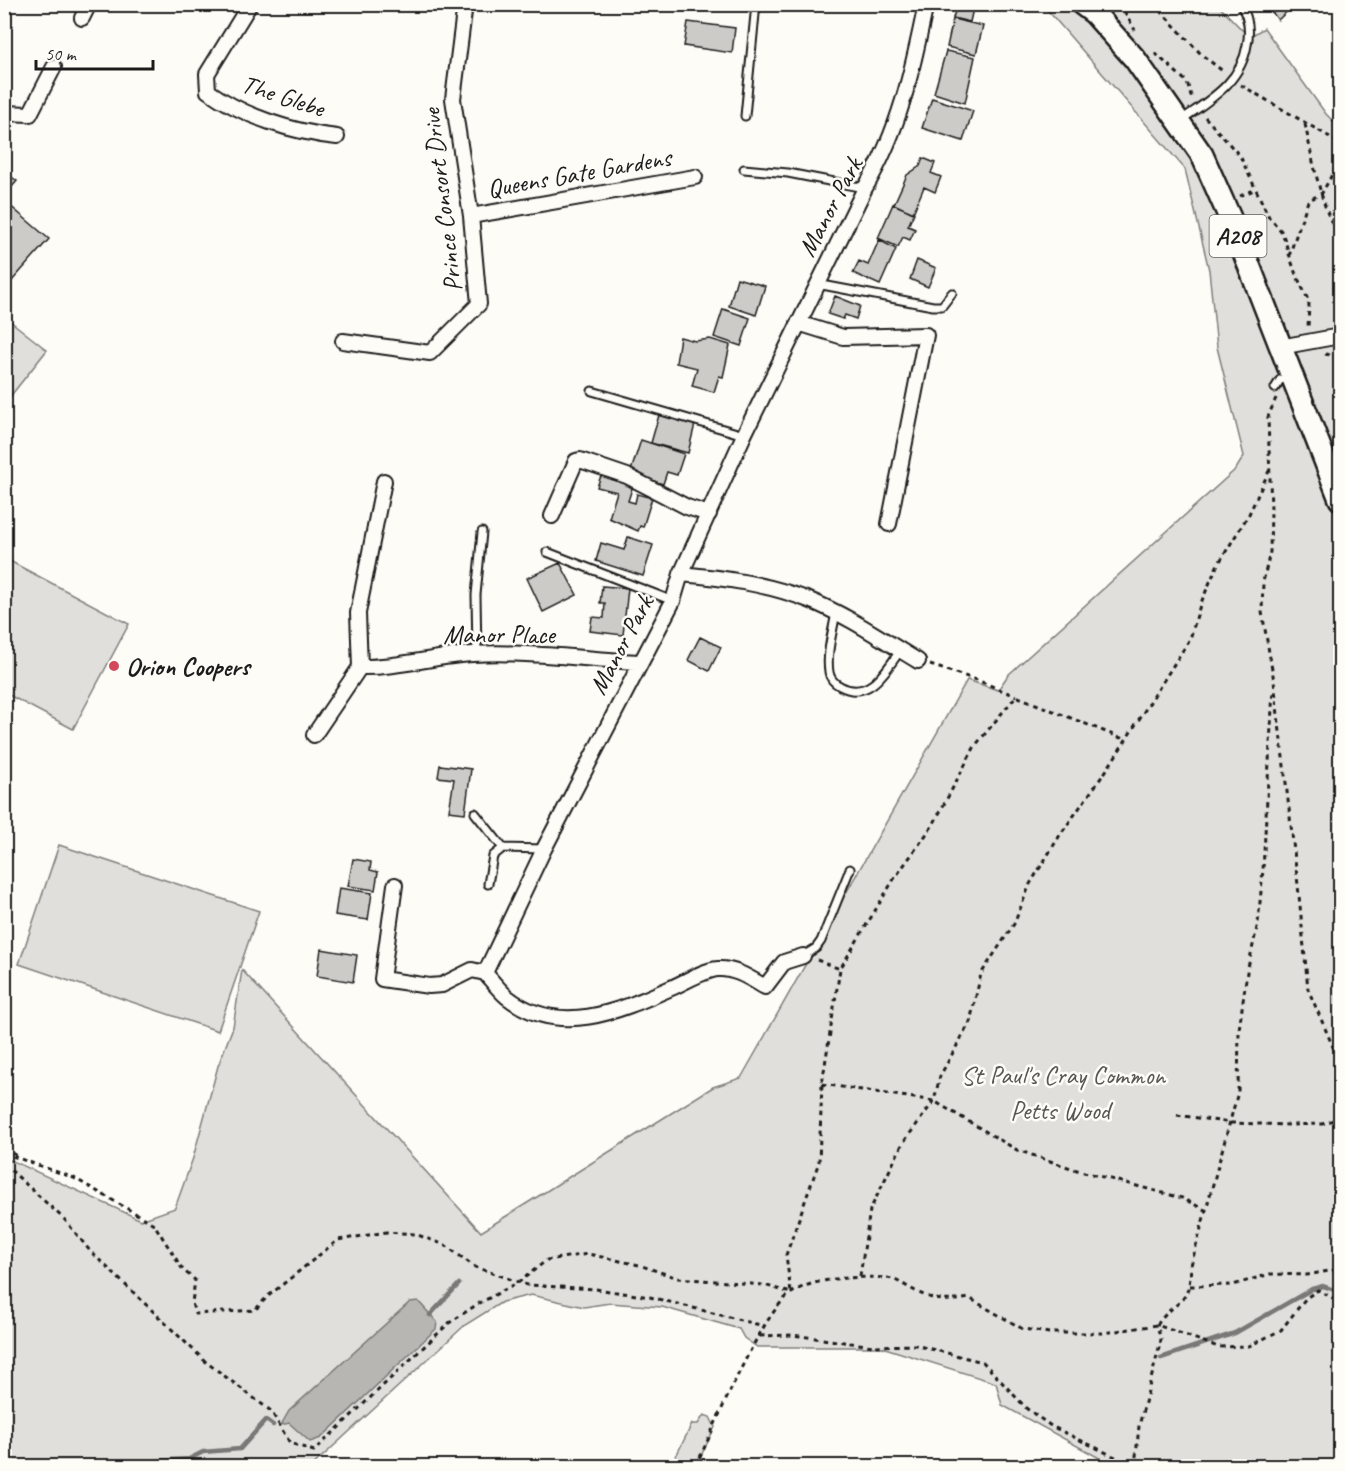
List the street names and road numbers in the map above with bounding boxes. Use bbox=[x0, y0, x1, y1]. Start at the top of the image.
street label: The Glebe bbox=[238, 67, 330, 125]
street label: Prince Consort Drive bbox=[414, 105, 470, 293]
street label: Queens Gate Gardens bbox=[485, 140, 676, 205]
street label: Manor Park bbox=[790, 150, 871, 262]
road number: A208 bbox=[1210, 215, 1266, 257]
street label: Manor Park bbox=[581, 588, 662, 700]
street label: Manor Place bbox=[443, 618, 557, 651]

